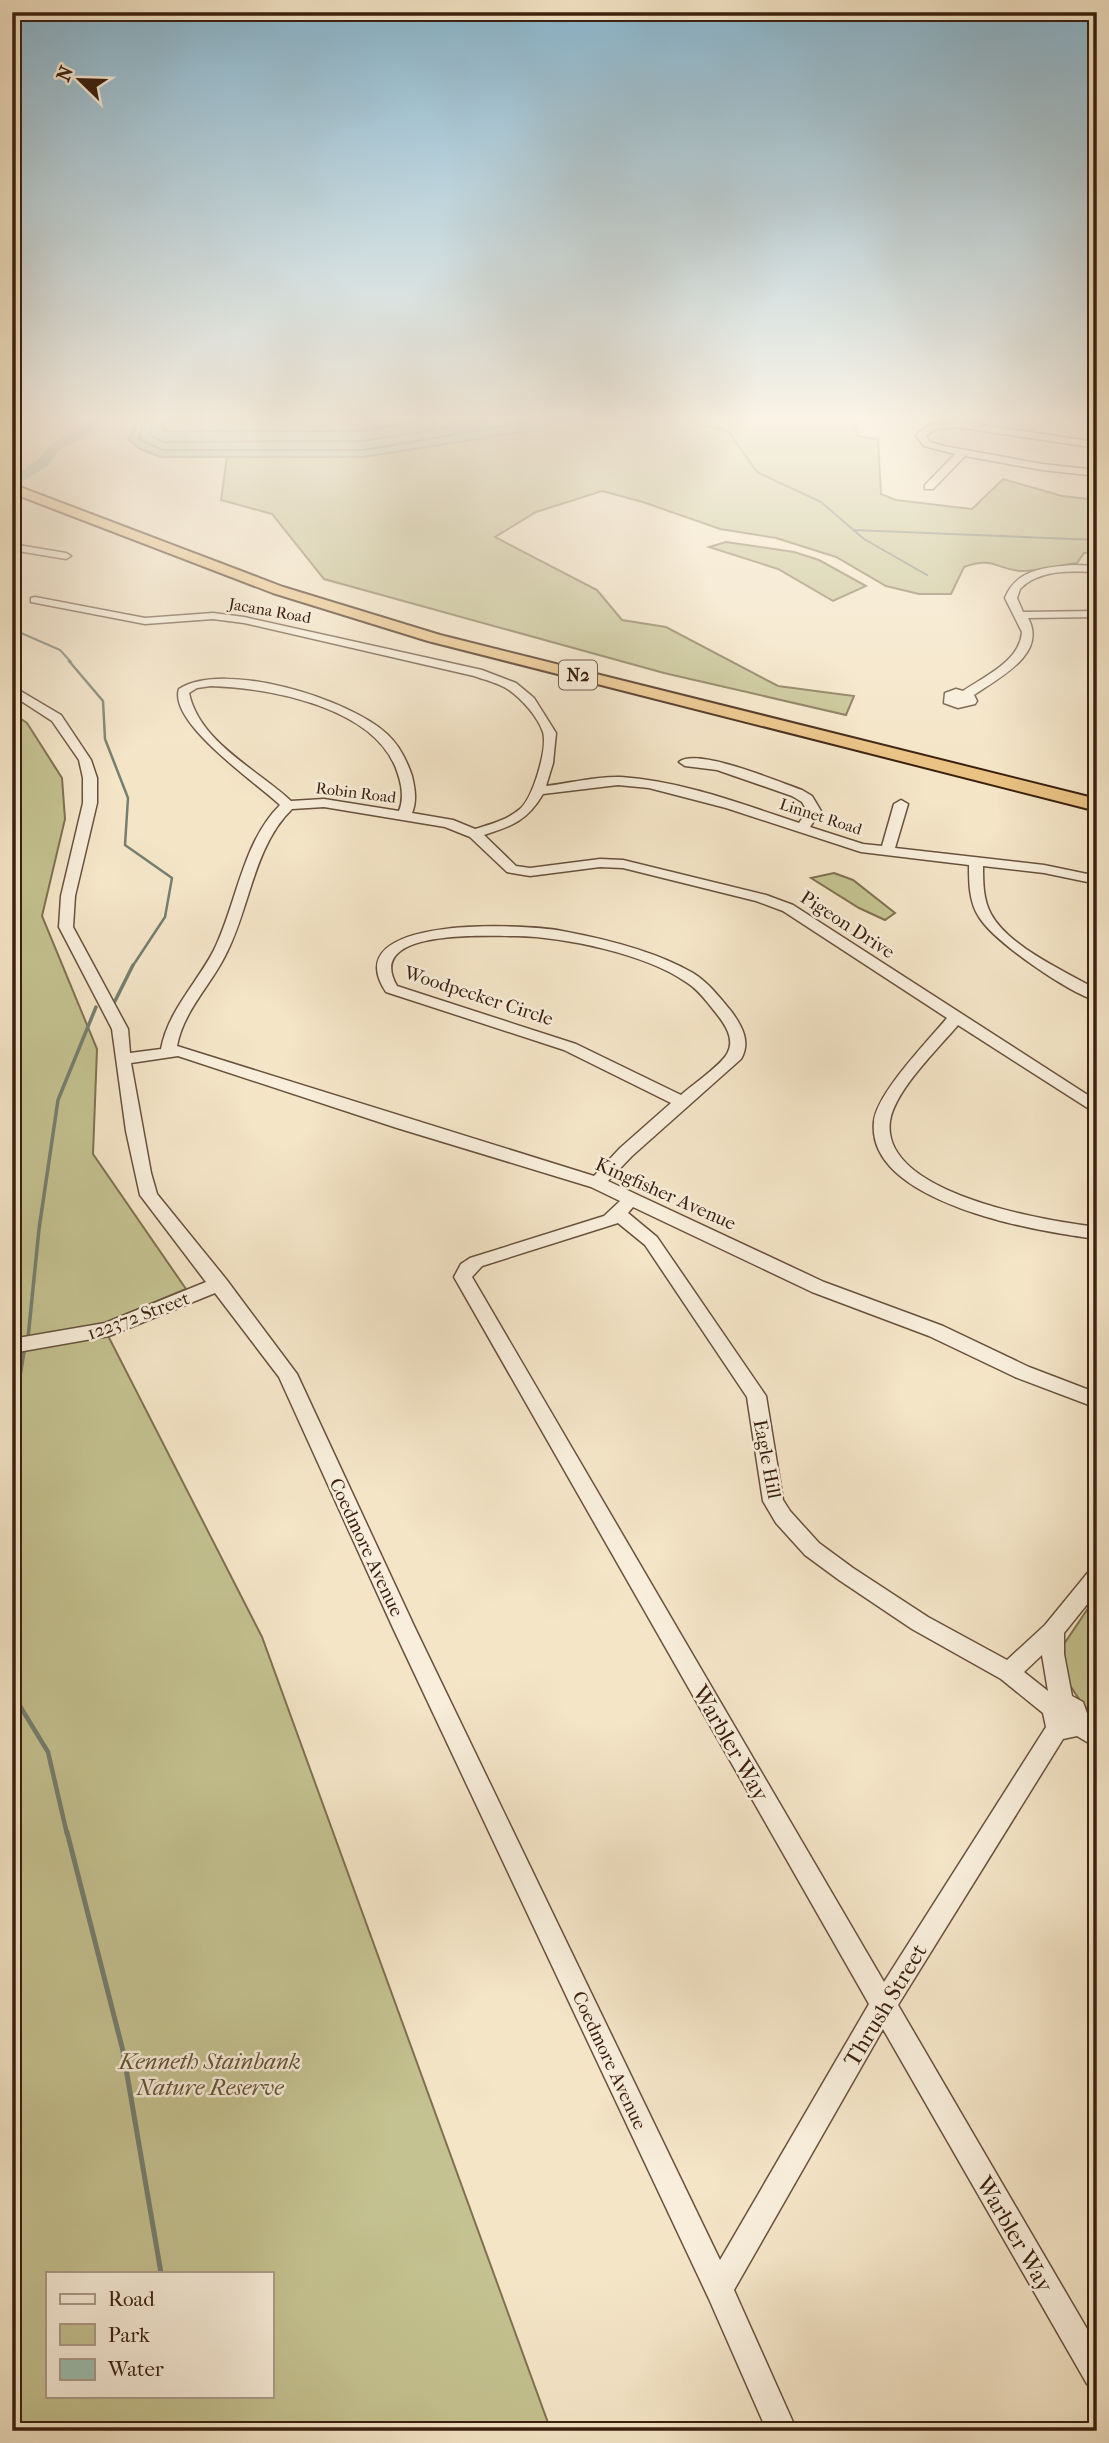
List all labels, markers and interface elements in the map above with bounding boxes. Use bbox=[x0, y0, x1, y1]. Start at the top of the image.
north arrow bbox=[46, 46, 116, 116]
text: N bbox=[52, 62, 78, 85]
street label: Jacana Road bbox=[225, 594, 313, 627]
road number: N2 bbox=[559, 660, 597, 690]
street label: Robin Road bbox=[315, 778, 397, 807]
street label: Linnet Road bbox=[777, 794, 865, 839]
street label: Pigeon Drive bbox=[796, 886, 899, 963]
street label: Woodpecker Circle bbox=[401, 961, 556, 1030]
street label: Kingfisher Avenue bbox=[592, 1153, 739, 1235]
street label: 122372 Street bbox=[84, 1287, 193, 1345]
street label: Eagle Hill bbox=[749, 1418, 785, 1501]
street label: Coedmore Avenue bbox=[324, 1475, 408, 1620]
street label: Warbler Way bbox=[686, 1680, 775, 1807]
street label: Thrush Street bbox=[838, 1939, 933, 2072]
street label: Coedmore Avenue bbox=[567, 1988, 651, 2133]
park label: Kenneth Stainbank Nature Reserve bbox=[117, 2048, 301, 2101]
street label: Warbler Way bbox=[970, 2171, 1059, 2298]
legend bbox=[46, 2272, 273, 2398]
text: Road bbox=[108, 2287, 155, 2311]
text: Park bbox=[108, 2323, 150, 2347]
text: Water bbox=[107, 2357, 164, 2381]

